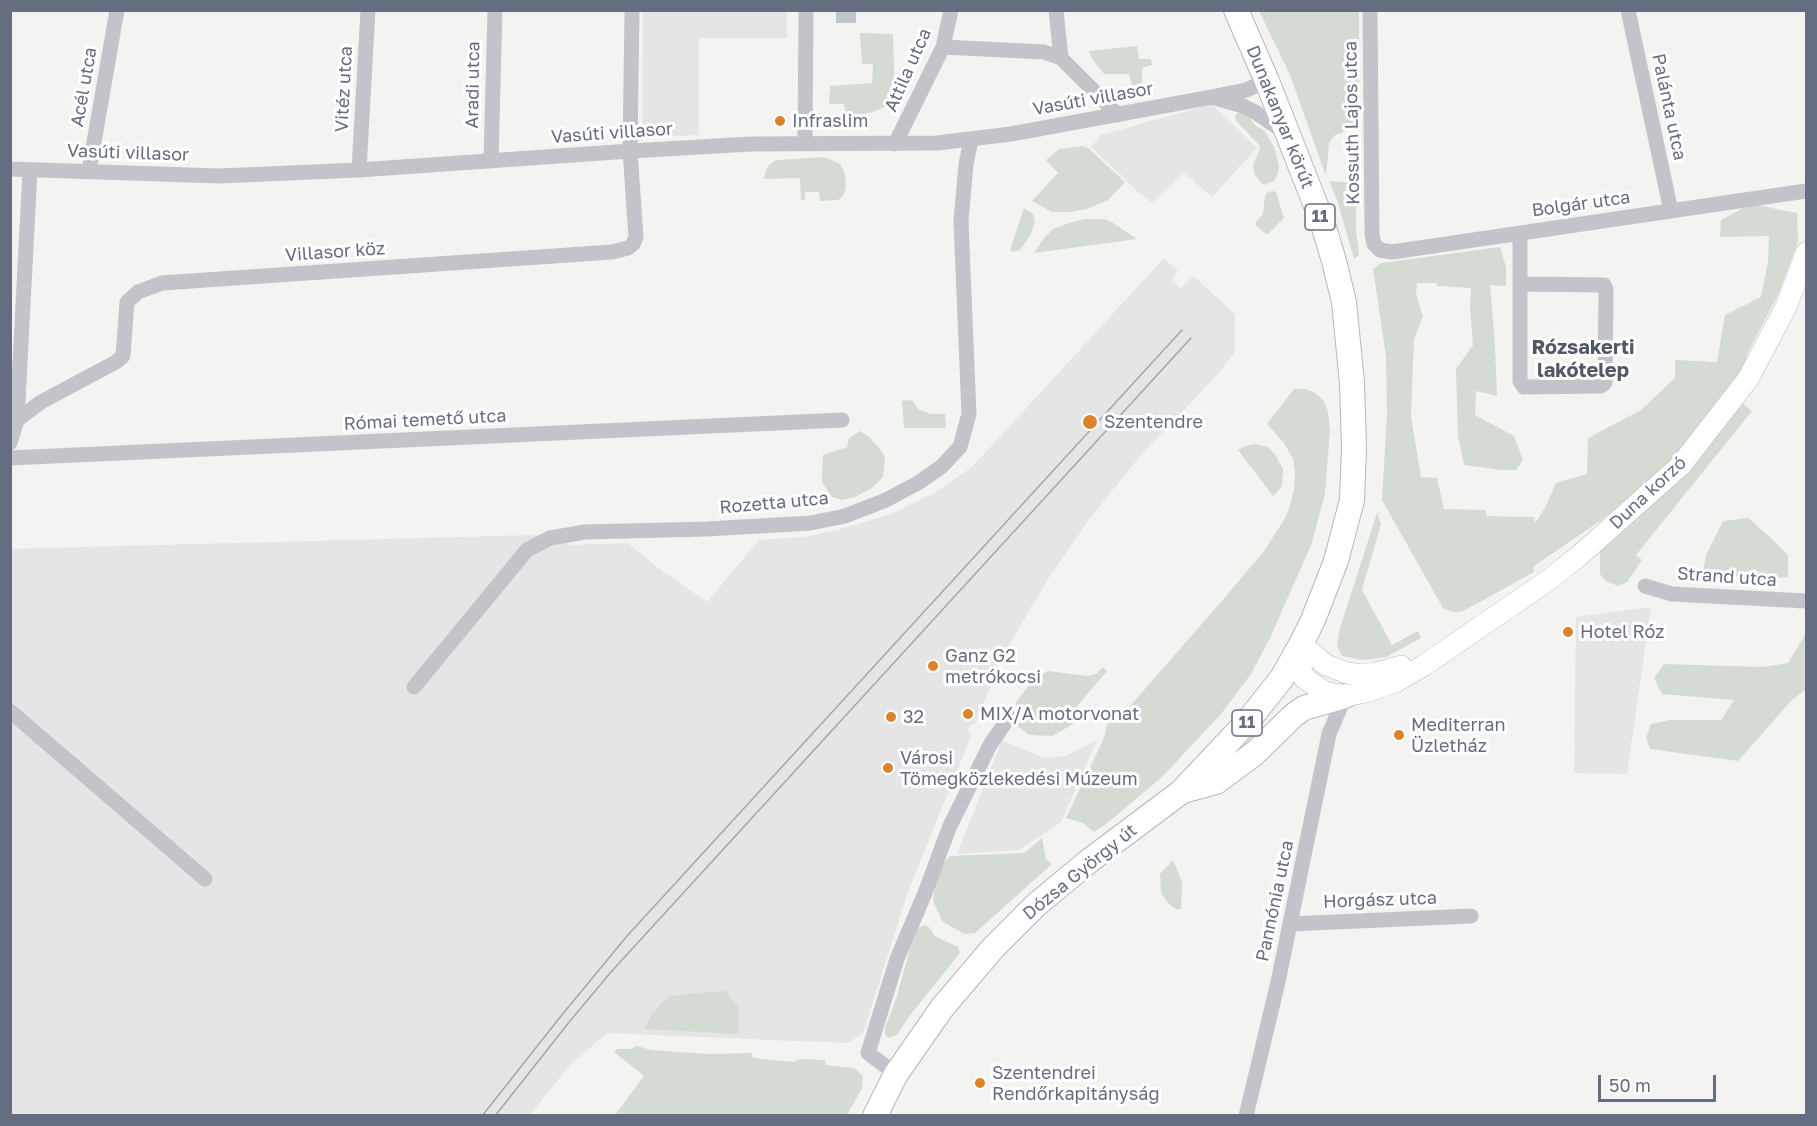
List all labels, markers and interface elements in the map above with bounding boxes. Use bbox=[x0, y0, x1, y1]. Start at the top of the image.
street label: Attila utca bbox=[880, 25, 936, 115]
street label: Aradi utca bbox=[461, 41, 485, 129]
street label: Kossuth Lajos utca bbox=[1340, 41, 1364, 205]
street label: Dunakanyar körút bbox=[1241, 42, 1319, 192]
street label: Vitéz utca bbox=[331, 45, 357, 133]
street label: Acél utca bbox=[66, 46, 102, 128]
street label: Palánta utca bbox=[1647, 52, 1691, 162]
street label: Vasúti villasor bbox=[1031, 78, 1155, 120]
place label: Infraslim bbox=[792, 110, 868, 132]
marker: Infraslim bbox=[773, 114, 787, 128]
street label: Vasúti villasor bbox=[550, 118, 674, 148]
street label: Vasúti villasor bbox=[67, 140, 189, 166]
street label: Bolgár utca bbox=[1530, 186, 1632, 222]
road number: 11 bbox=[1305, 204, 1335, 230]
street label: Villasor köz bbox=[284, 238, 386, 266]
district label: Rózsakerti lakótelep bbox=[1531, 336, 1635, 383]
street label: Római temető utca bbox=[343, 405, 507, 435]
place label: Szentendre bbox=[1104, 411, 1203, 433]
marker: Szentendre bbox=[1081, 413, 1099, 431]
street label: Duna korzó bbox=[1605, 452, 1691, 534]
street label: Rozetta utca bbox=[719, 487, 829, 519]
street label: Strand utca bbox=[1676, 563, 1778, 591]
place label: Hotel Róz bbox=[1580, 621, 1664, 643]
marker: Hotel Róz bbox=[1561, 625, 1575, 639]
place label: Ganz G2 metrókocsi bbox=[945, 645, 1041, 688]
marker: Ganz G2 metrókocsi bbox=[926, 659, 940, 673]
place label: MIX/A motorvonat bbox=[980, 703, 1139, 725]
place label: 32 bbox=[903, 706, 924, 728]
marker: MIX/A motorvonat bbox=[961, 707, 975, 721]
marker: 32 bbox=[884, 710, 898, 724]
road number: 11 bbox=[1232, 710, 1262, 736]
place label: Mediterran Üzletház bbox=[1411, 714, 1506, 756]
marker: Mediterran Üzletház bbox=[1392, 728, 1406, 742]
place label: Városi Tömegközlekedési Múzeum bbox=[900, 747, 1138, 789]
marker: Városi Tömegközlekedési Múzeum bbox=[881, 761, 895, 775]
street label: Dózsa György út bbox=[1019, 819, 1141, 925]
street label: Pannónia utca bbox=[1252, 838, 1298, 964]
street label: Horgász utca bbox=[1323, 887, 1437, 913]
place label: Szentendrei Rendőrkapitányság bbox=[992, 1062, 1159, 1104]
scale bar bbox=[1601, 1063, 1720, 1101]
text: 50 m bbox=[1609, 1074, 1651, 1096]
marker: Szentendrei Rendőrkapitányság bbox=[973, 1076, 987, 1090]

